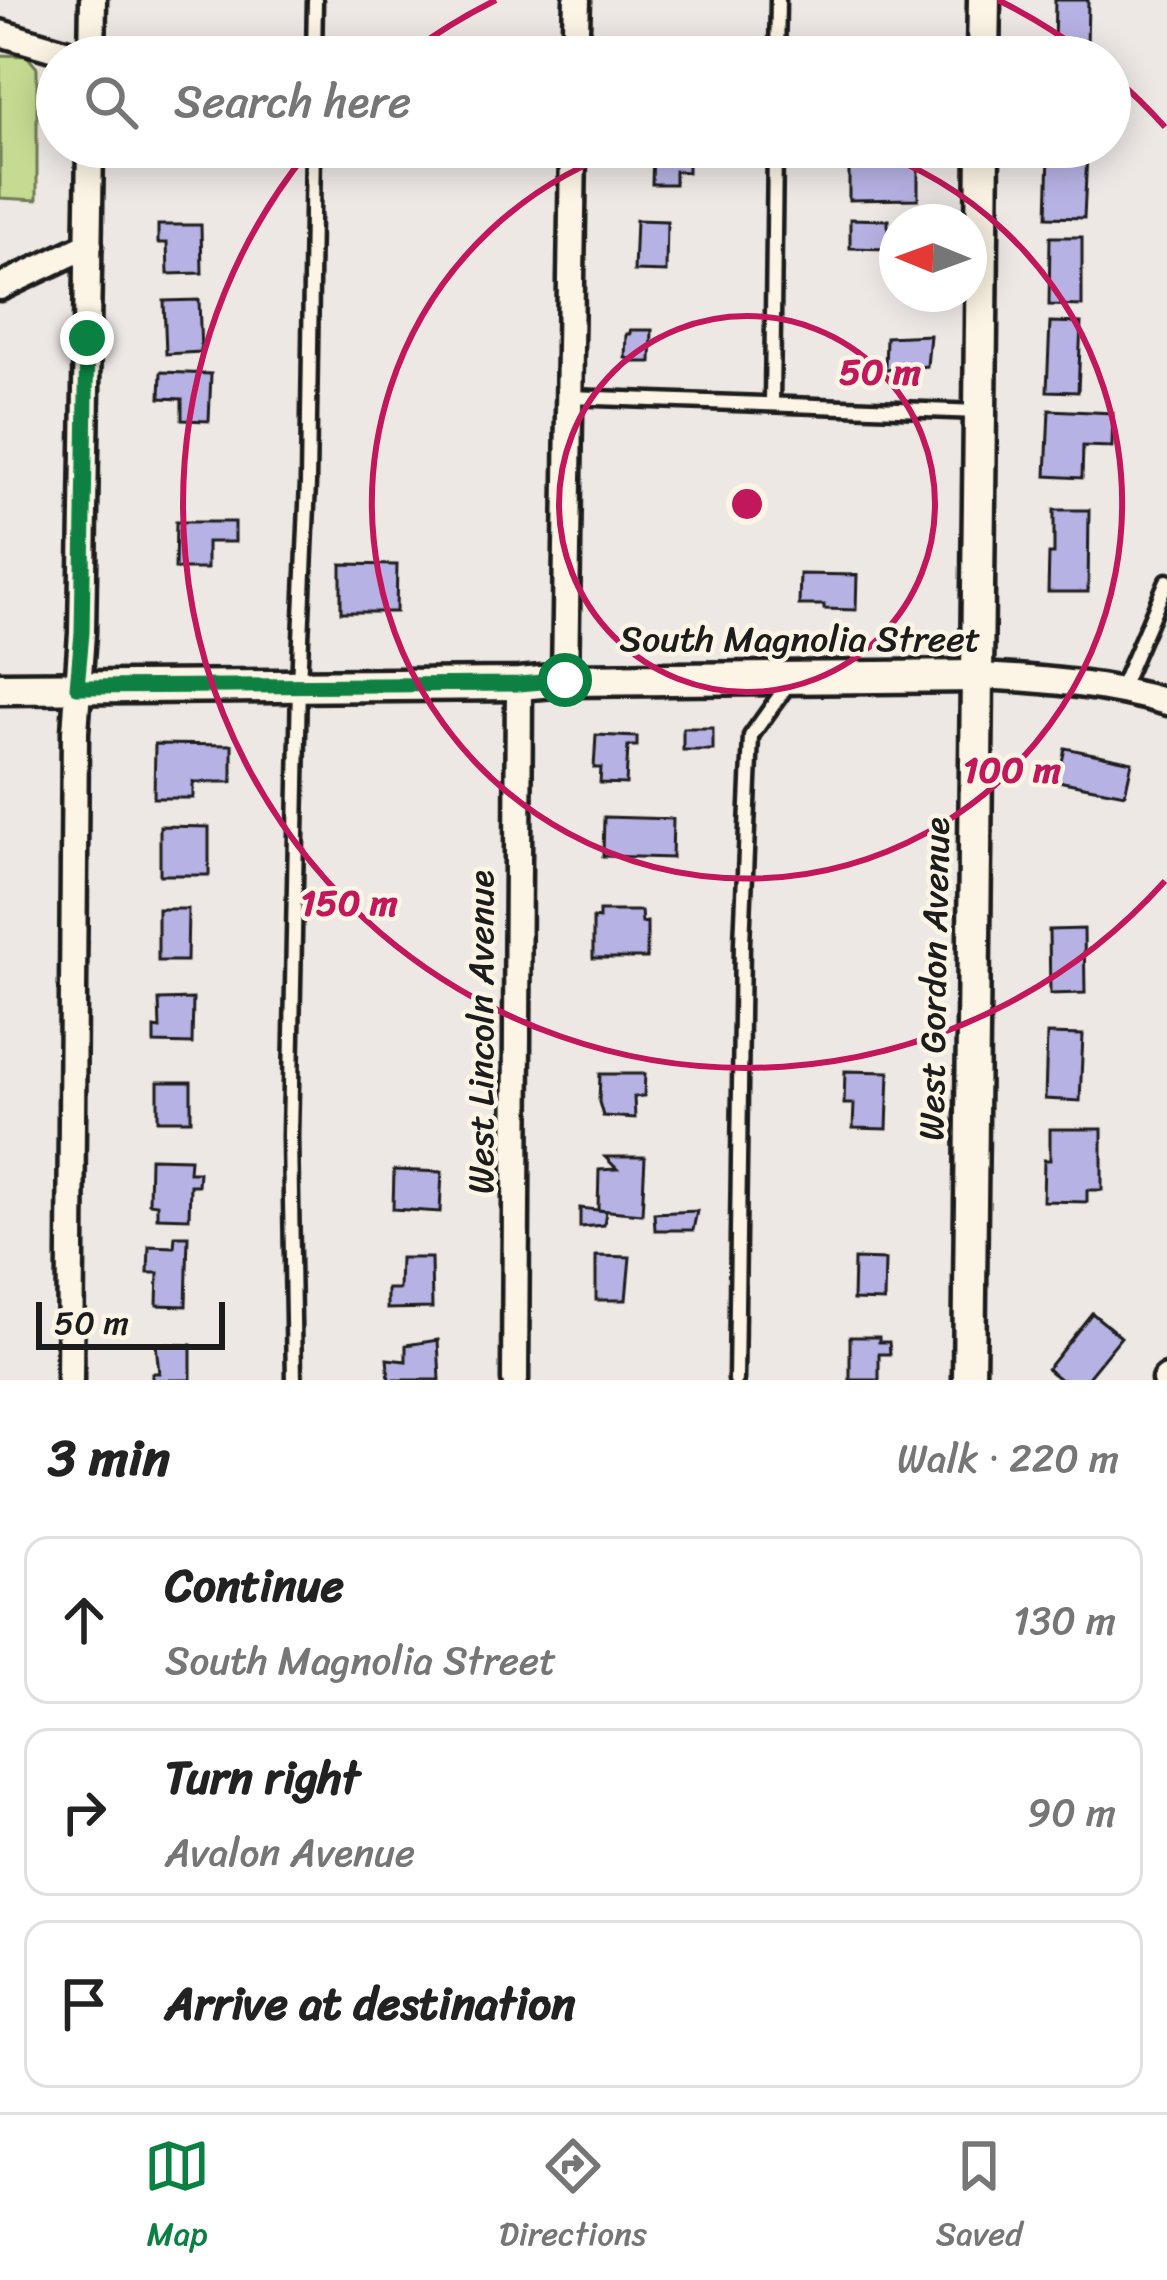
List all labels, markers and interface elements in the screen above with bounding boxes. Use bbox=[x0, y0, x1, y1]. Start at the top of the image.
search box bbox=[36, 36, 1131, 168]
text: Search here bbox=[174, 62, 411, 142]
icon: search bbox=[78, 69, 144, 135]
north arrow bbox=[879, 204, 987, 312]
route end bbox=[60, 311, 114, 365]
text: 50 m bbox=[839, 340, 921, 404]
centre of rings bbox=[726, 483, 768, 525]
street label: South Magnolia Street bbox=[619, 607, 981, 671]
route start bbox=[538, 653, 592, 707]
text: 100 m bbox=[963, 738, 1061, 802]
street label: West Gordon Avenue bbox=[899, 817, 969, 1141]
street label: West Lincoln Avenue bbox=[449, 870, 513, 1194]
text: 150 m bbox=[300, 871, 398, 935]
text: 50 m bbox=[54, 1294, 129, 1352]
scale bar bbox=[36, 1296, 225, 1349]
text: 3 min bbox=[48, 1413, 170, 1503]
text: Walk · 220 m bbox=[897, 1424, 1119, 1493]
text: Continue bbox=[165, 1546, 344, 1626]
text: 130 m bbox=[1013, 1586, 1116, 1655]
icon: ahead bbox=[51, 1587, 117, 1653]
text: South Magnolia Street bbox=[165, 1626, 556, 1695]
text: Turn right bbox=[165, 1738, 360, 1818]
text: 90 m bbox=[1027, 1778, 1116, 1847]
icon: right bbox=[51, 1779, 117, 1845]
text: Avalon Avenue bbox=[165, 1818, 415, 1887]
text: Arrive at destination bbox=[165, 1964, 575, 2044]
icon: arrive bbox=[51, 1971, 117, 2037]
tab: Map bbox=[144, 2133, 210, 2263]
tab: Directions bbox=[499, 2133, 647, 2263]
tab: Saved bbox=[936, 2133, 1023, 2263]

